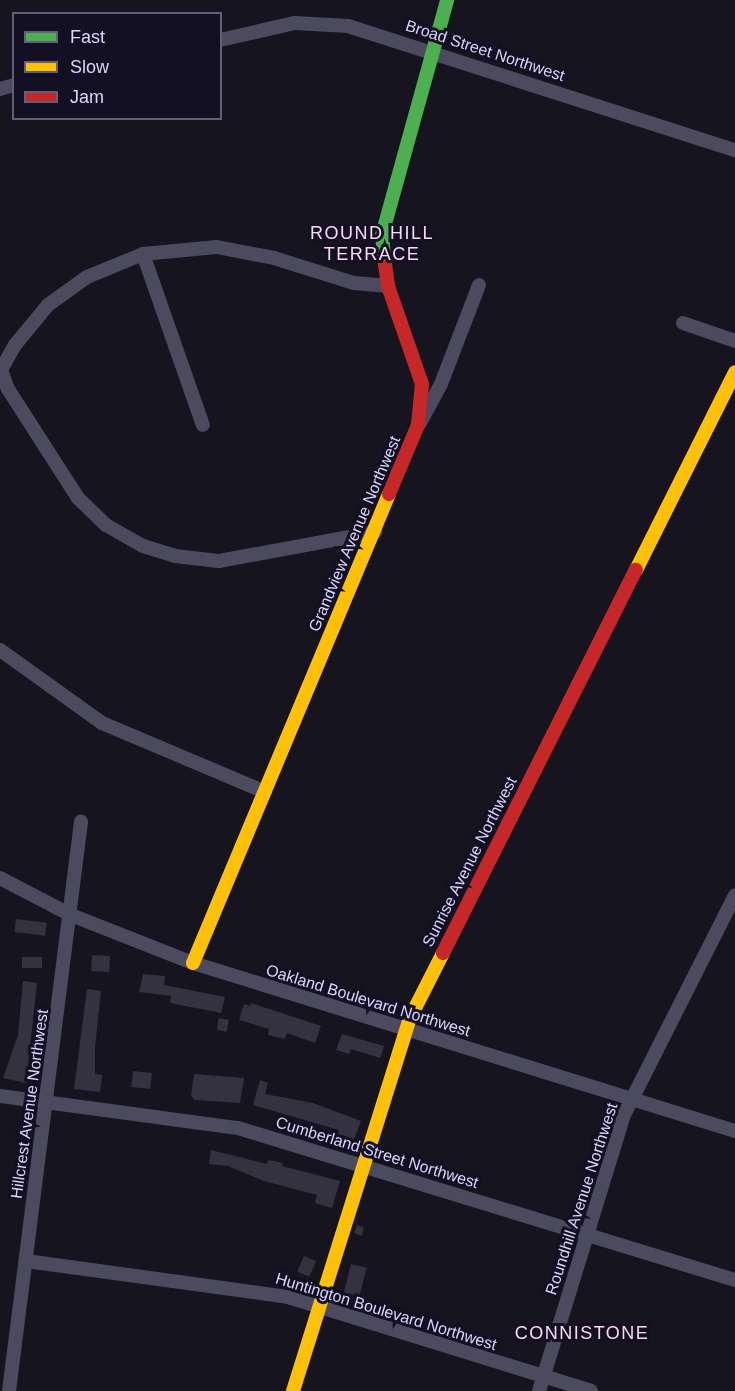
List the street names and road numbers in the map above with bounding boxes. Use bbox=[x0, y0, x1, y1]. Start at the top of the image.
street label: Broad Street Northwest bbox=[403, 16, 567, 86]
street label: Grandview Avenue Northwest bbox=[305, 433, 405, 635]
street label: Sunrise Avenue Northwest bbox=[419, 773, 521, 951]
street label: Oakland Boulevard Northwest bbox=[264, 961, 472, 1041]
street label: Hillcrest Avenue Northwest bbox=[7, 1008, 53, 1200]
street label: Roundhill Avenue Northwest bbox=[542, 1100, 622, 1298]
street label: Cumberland Street Northwest bbox=[273, 1113, 481, 1193]
street label: Huntington Boulevard Northwest bbox=[273, 1269, 499, 1355]

